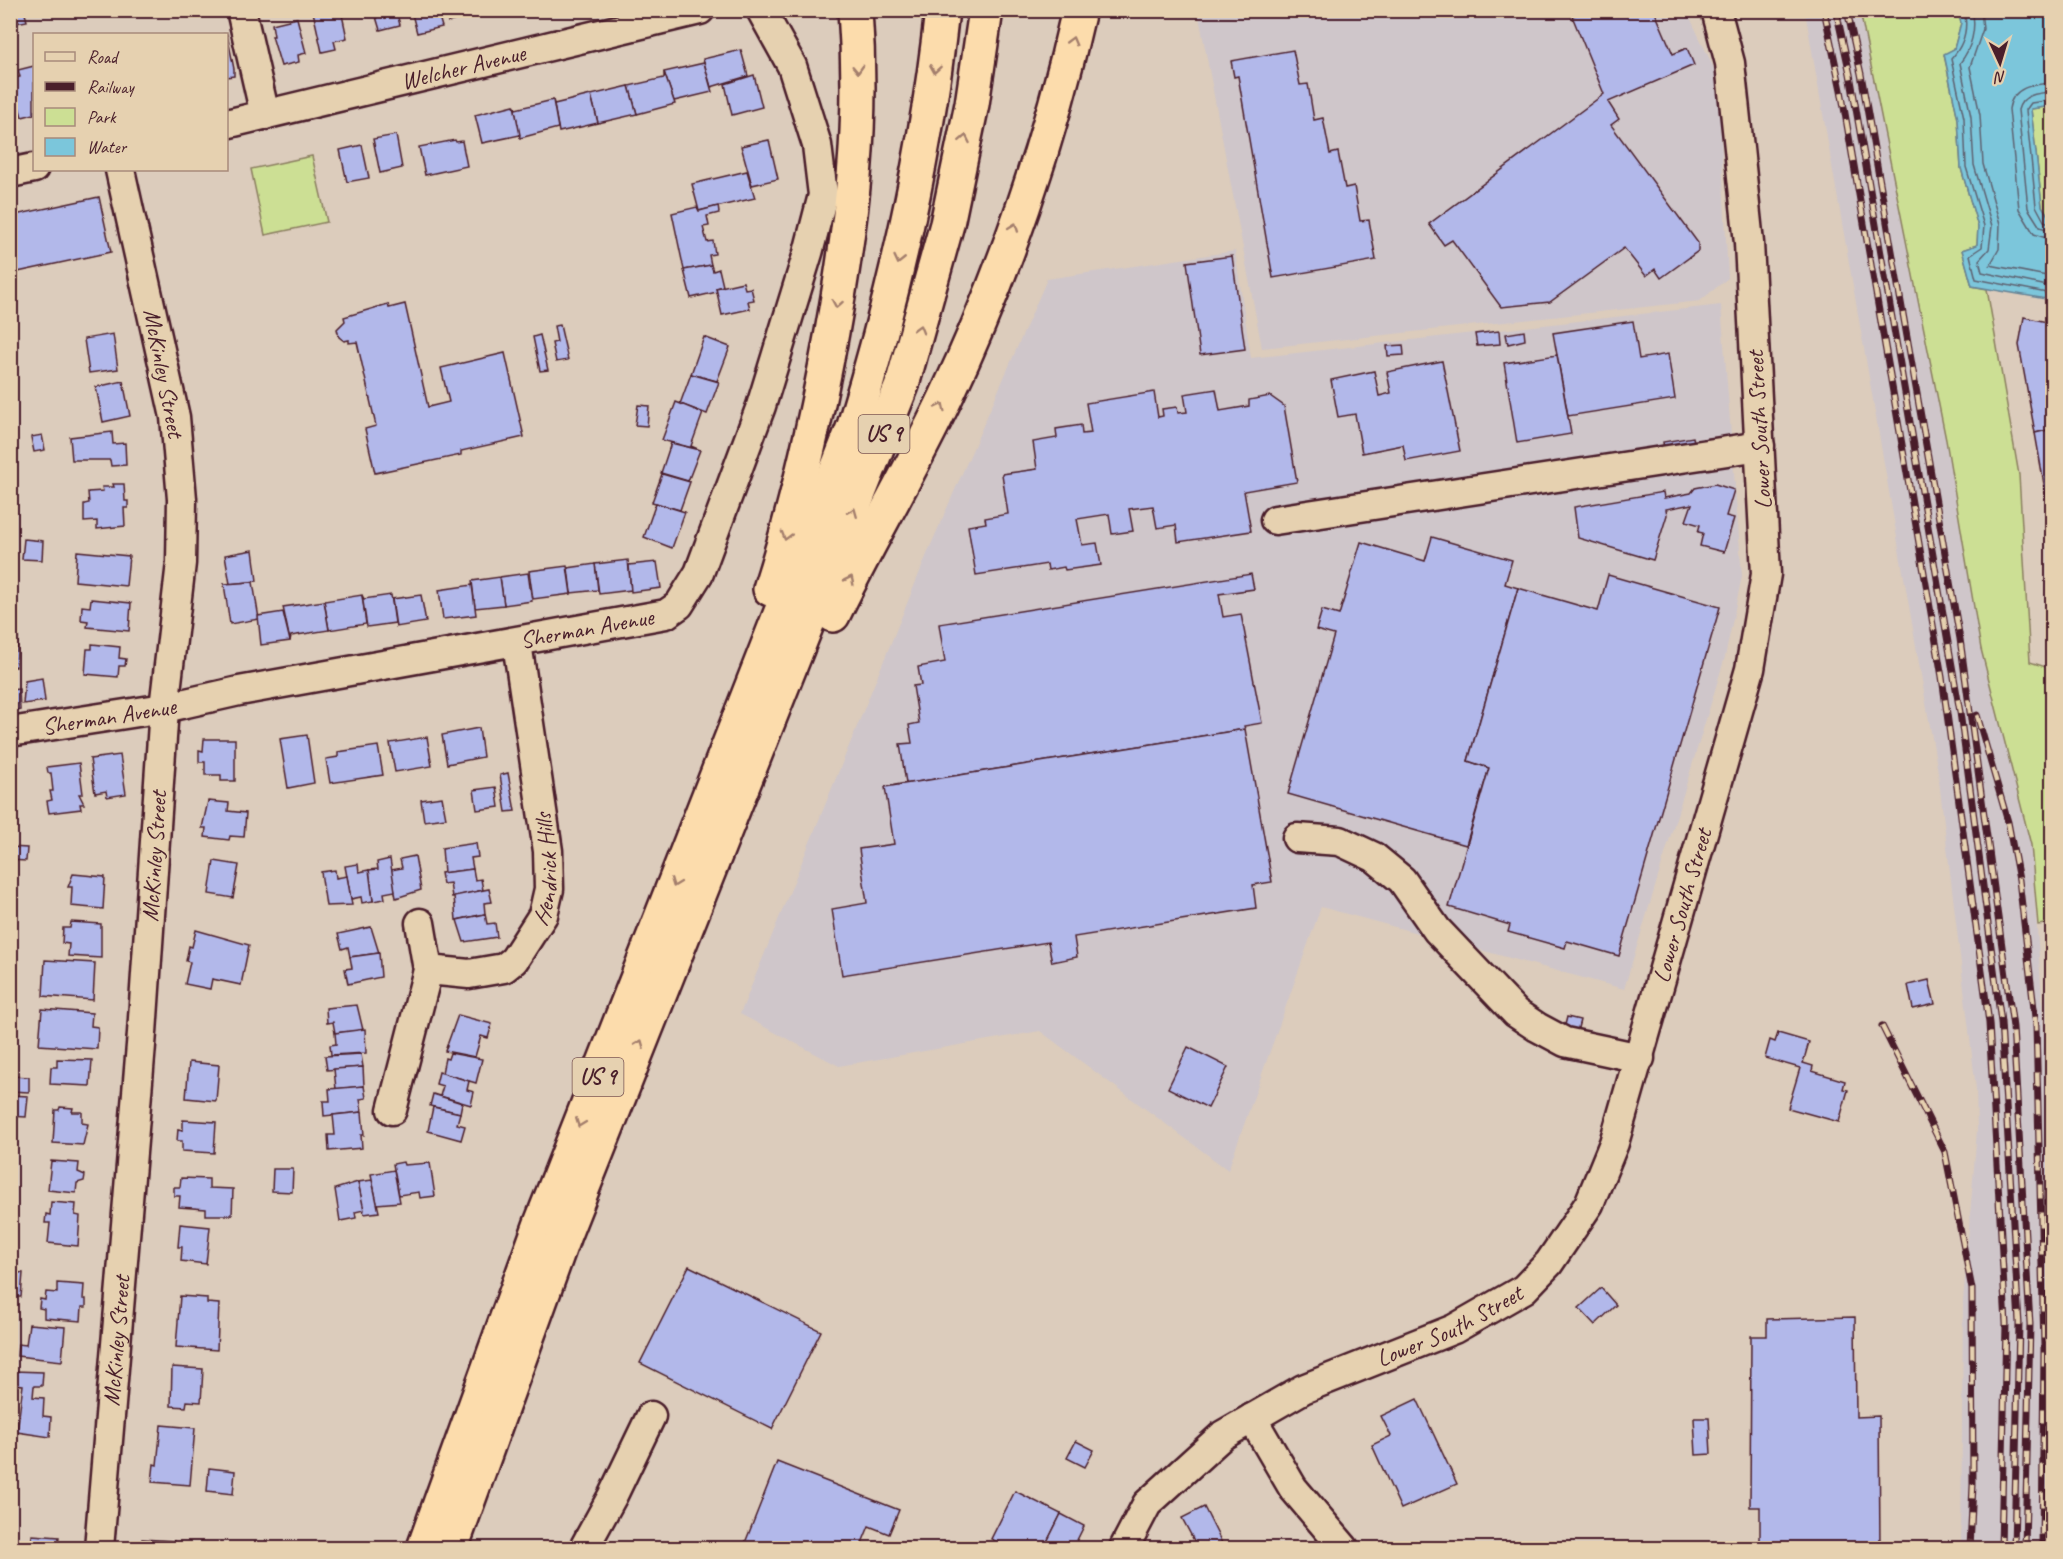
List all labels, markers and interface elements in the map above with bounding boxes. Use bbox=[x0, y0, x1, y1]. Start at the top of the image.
legend bbox=[33, 33, 228, 171]
north arrow bbox=[1970, 33, 2030, 93]
one-way arrow bbox=[1064, 36, 1077, 46]
street label: Welcher Avenue bbox=[398, 37, 530, 96]
text: Road bbox=[87, 46, 120, 68]
one-way arrow bbox=[852, 64, 864, 73]
one-way arrow bbox=[929, 64, 941, 73]
text: N bbox=[1992, 67, 2007, 88]
text: Railway bbox=[87, 76, 135, 98]
text: Park bbox=[87, 106, 117, 128]
one-way arrow bbox=[958, 135, 971, 145]
text: Water bbox=[87, 136, 128, 158]
one-way arrow bbox=[1007, 222, 1020, 233]
one-way arrow bbox=[894, 255, 907, 265]
one-way arrow bbox=[831, 299, 844, 309]
street label: McKinley Street bbox=[137, 306, 192, 442]
one-way arrow bbox=[912, 324, 924, 335]
street label: Lower South Street bbox=[1740, 348, 1778, 510]
one-way arrow bbox=[933, 403, 945, 414]
road number: US 9 bbox=[858, 415, 910, 453]
one-way arrow bbox=[846, 507, 858, 518]
one-way arrow bbox=[781, 530, 793, 541]
one-way arrow bbox=[842, 575, 854, 586]
street label: Sherman Avenue bbox=[518, 601, 658, 655]
street label: Sherman Avenue bbox=[40, 690, 181, 742]
street label: McKinley Street bbox=[135, 788, 173, 922]
street label: Hendrick Hills bbox=[525, 809, 564, 931]
street label: Lower South Street bbox=[1646, 823, 1719, 986]
one-way arrow bbox=[670, 877, 682, 888]
one-way arrow bbox=[633, 1040, 645, 1051]
road number: US 9 bbox=[572, 1058, 624, 1096]
one-way arrow bbox=[575, 1117, 587, 1128]
street label: McKinley Street bbox=[96, 1272, 137, 1407]
street label: Lower South Street bbox=[1372, 1277, 1529, 1373]

